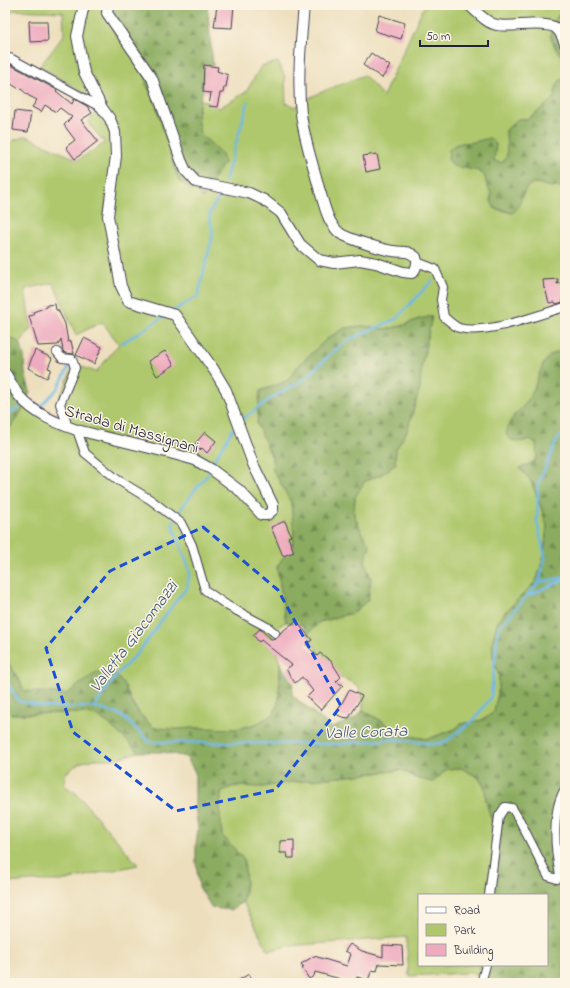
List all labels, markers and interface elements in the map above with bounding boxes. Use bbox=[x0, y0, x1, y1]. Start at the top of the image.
scale bar bbox=[420, 22, 488, 48]
text: 50 m bbox=[426, 28, 450, 46]
street label: Strada di Massignani bbox=[61, 399, 202, 461]
water label: Valletta Giacomazzi bbox=[84, 574, 186, 698]
water label: Valle Corata bbox=[325, 719, 408, 746]
legend bbox=[418, 894, 548, 966]
text: Road bbox=[454, 902, 480, 920]
text: Park bbox=[454, 922, 476, 940]
text: Building bbox=[453, 942, 493, 961]

